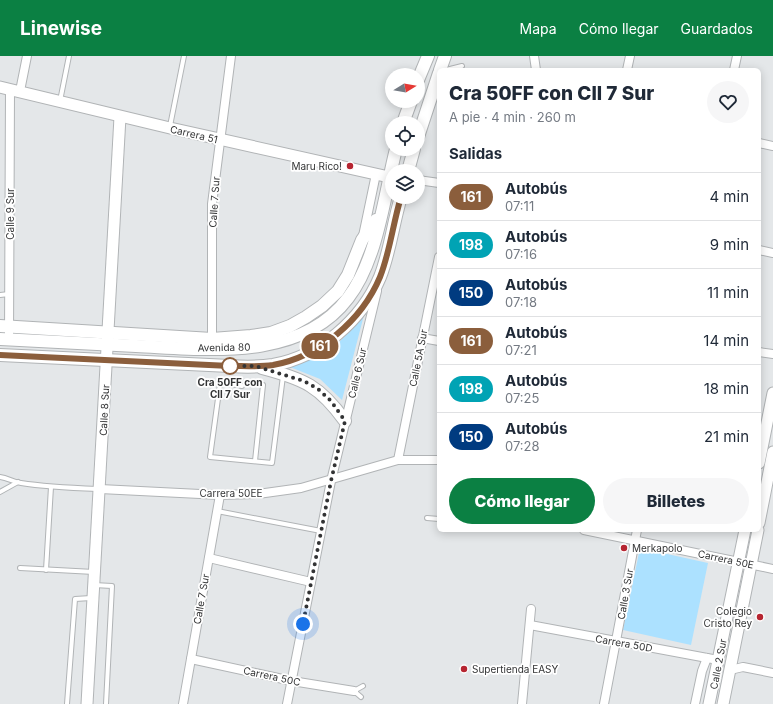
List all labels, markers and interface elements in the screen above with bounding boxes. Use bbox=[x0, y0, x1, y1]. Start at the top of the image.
text: Linewise bbox=[20, 17, 102, 40]
text: Mapa bbox=[520, 20, 557, 37]
text: Cómo llegar bbox=[579, 20, 659, 37]
text: Guardados bbox=[681, 20, 753, 37]
north arrow bbox=[385, 68, 425, 108]
map controls bbox=[385, 68, 425, 204]
button: heart bbox=[707, 81, 749, 123]
text: Cra 50FF con Cll 7 Sur bbox=[449, 82, 654, 105]
text: A pie · 4 min · 260 m bbox=[449, 109, 576, 125]
button: locate bbox=[385, 116, 425, 156]
street label: Carrera 51 bbox=[169, 123, 219, 145]
text: Salidas bbox=[449, 144, 502, 163]
place label: Maru Rico! bbox=[291, 160, 342, 172]
marker: Maru Rico! bbox=[345, 161, 355, 171]
button: layers bbox=[385, 164, 425, 204]
street label: Calle 7 Sur bbox=[206, 176, 222, 228]
text: Autobús bbox=[505, 179, 567, 198]
text: 4 min bbox=[709, 187, 749, 206]
street label: Calle 9 Sur bbox=[4, 188, 16, 240]
text: 161 bbox=[460, 188, 482, 205]
text: 07:11 bbox=[505, 198, 534, 214]
text: Autobús bbox=[505, 227, 567, 246]
text: 9 min bbox=[710, 235, 749, 254]
text: 198 bbox=[459, 236, 483, 253]
text: 07:16 bbox=[505, 246, 537, 262]
text: Autobús bbox=[505, 275, 567, 294]
text: 11 min bbox=[707, 283, 749, 302]
text: 150 bbox=[459, 284, 483, 301]
text: 07:18 bbox=[505, 294, 537, 310]
text: Autobús bbox=[505, 323, 567, 342]
street label: Calle 5A Sur bbox=[407, 328, 429, 388]
text: 14 min bbox=[703, 331, 749, 350]
text: 161 bbox=[460, 332, 482, 349]
line badge: 161 bbox=[297, 333, 343, 359]
text: 161 bbox=[309, 337, 331, 354]
street label: Avenida 80 bbox=[197, 341, 251, 353]
text: 07:21 bbox=[505, 342, 537, 358]
street label: Calle 6 Sur bbox=[345, 346, 369, 399]
marker: Cra 50FF con Cll 7 Sur bbox=[221, 357, 239, 375]
text: Autobús bbox=[505, 371, 567, 390]
place label: Cra 50FF con Cll 7 Sur bbox=[198, 376, 263, 400]
text: 18 min bbox=[704, 379, 749, 398]
text: 198 bbox=[459, 380, 483, 397]
street label: Calle 8 Sur bbox=[97, 384, 111, 436]
text: 07:25 bbox=[505, 390, 539, 406]
text: Autobús bbox=[505, 419, 567, 438]
text: 21 min bbox=[704, 427, 749, 446]
text: 150 bbox=[459, 428, 483, 445]
text: 07:28 bbox=[505, 438, 540, 454]
button: Cómo llegar bbox=[449, 478, 595, 524]
button: Billetes bbox=[603, 478, 749, 524]
street label: Carrera 50EE bbox=[200, 487, 262, 499]
place label: Merkapolo bbox=[632, 542, 682, 554]
marker: Merkapolo bbox=[619, 543, 629, 553]
street label: Carrera 50E bbox=[697, 547, 755, 571]
street label: Calle 3 Sur bbox=[615, 567, 635, 620]
street label: Calle 7 Sur bbox=[191, 573, 211, 625]
place label: Colegio Cristo Rey bbox=[704, 605, 752, 629]
marker: Colegio Cristo Rey bbox=[755, 612, 765, 622]
your location bbox=[293, 614, 313, 634]
street label: Carrera 50D bbox=[594, 632, 654, 654]
street label: Calle 2 Sur bbox=[707, 637, 729, 690]
place label: Supertienda EASY bbox=[472, 663, 559, 675]
street label: Carrera 50C bbox=[242, 664, 302, 688]
marker: Supertienda EASY bbox=[459, 664, 469, 674]

